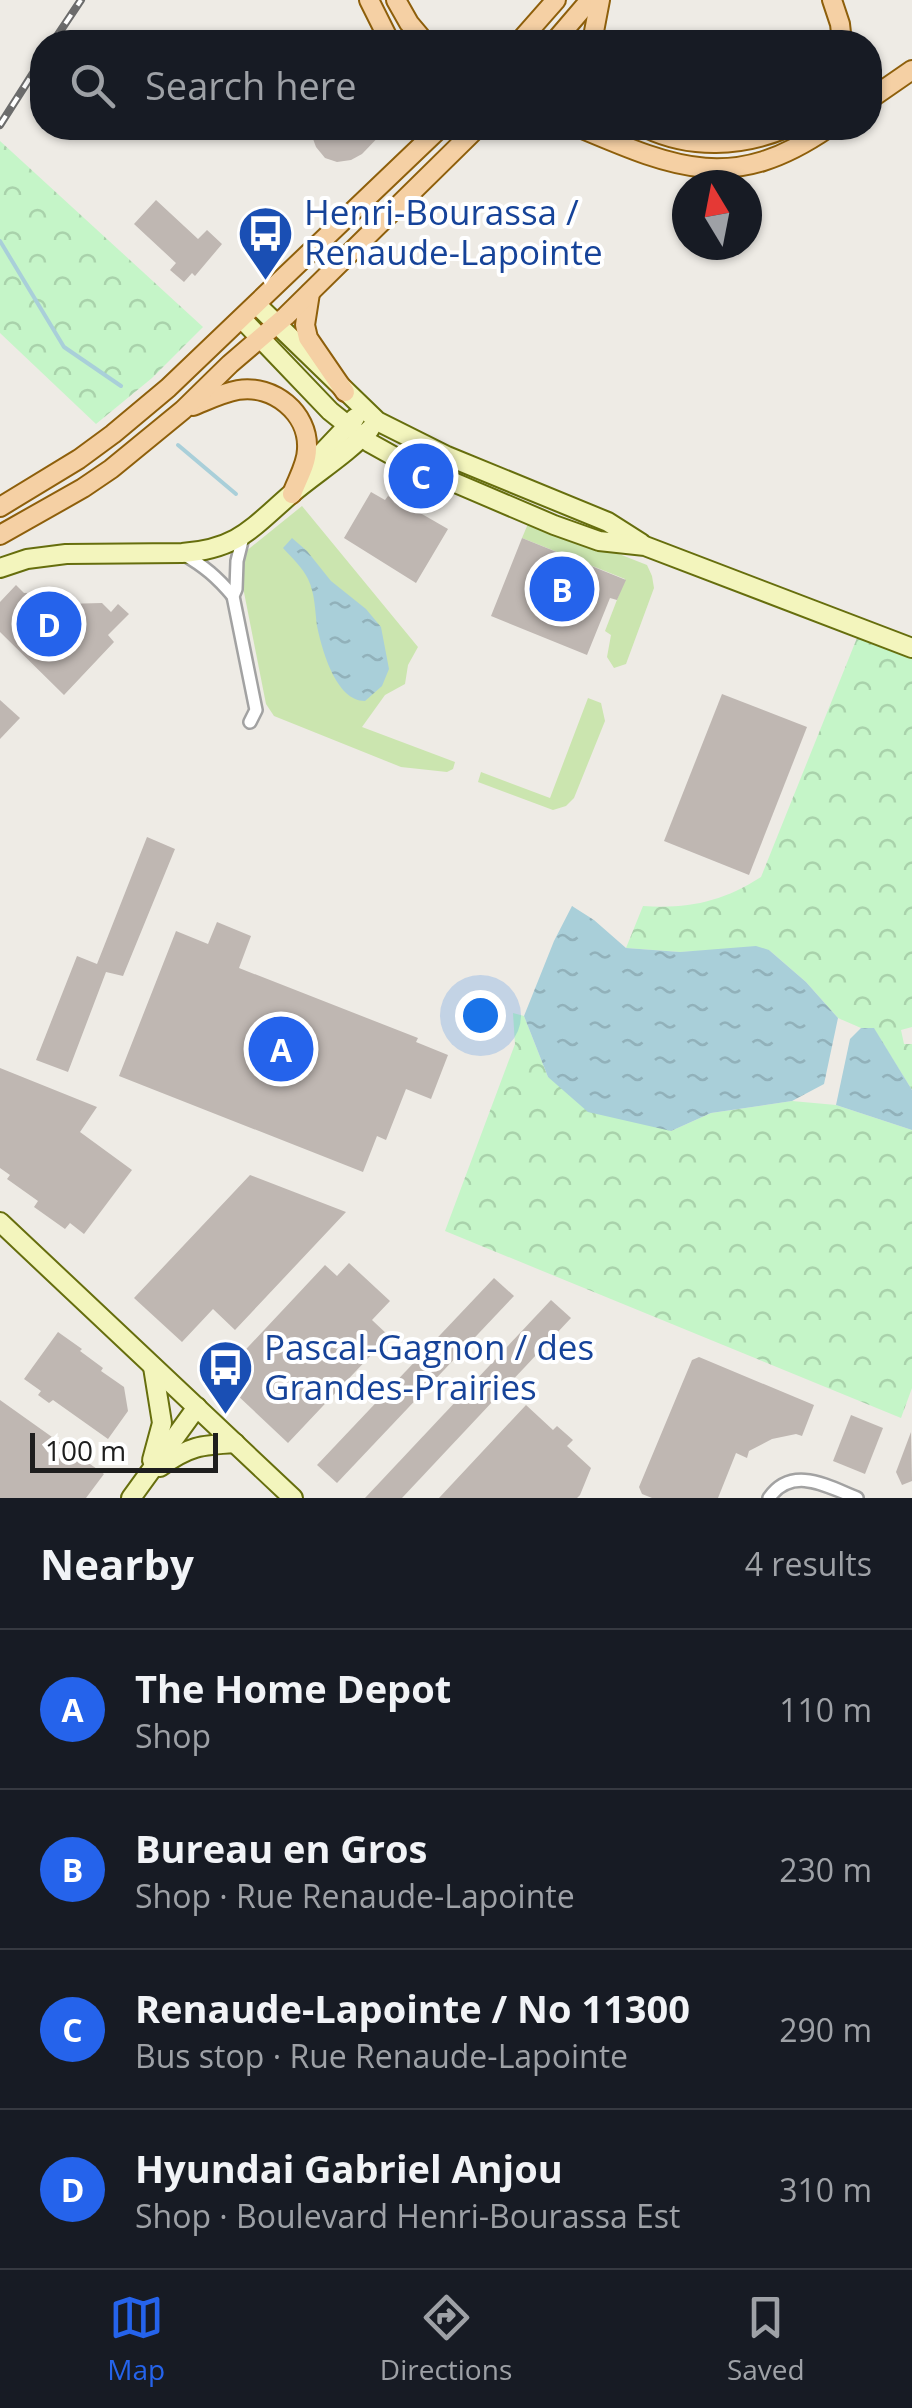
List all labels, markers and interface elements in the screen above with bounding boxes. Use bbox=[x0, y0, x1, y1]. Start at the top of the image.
search box bbox=[30, 30, 882, 140]
icon: search bbox=[65, 58, 120, 113]
text: Search here bbox=[145, 59, 357, 111]
north arrow bbox=[672, 170, 762, 260]
place label: Henri-Bourassa / Renaude-Lapointe bbox=[304, 188, 603, 275]
bus stop icon: Henri-Bourassa / Renaude-Lapointe bbox=[235, 203, 295, 282]
pin: C bbox=[388, 438, 454, 514]
pin: B bbox=[530, 552, 594, 626]
pin: D bbox=[17, 586, 82, 662]
your location bbox=[455, 990, 506, 1041]
pin: A bbox=[248, 1012, 314, 1086]
place label: Pascal-Gagnon / des Grandes-Prairies bbox=[264, 1323, 594, 1410]
bus stop icon: Pascal-Gagnon / des Grandes-Prairies bbox=[195, 1338, 255, 1417]
scale bar bbox=[30, 1428, 218, 1472]
text: 100 m bbox=[45, 1431, 126, 1469]
text: Nearby bbox=[40, 1535, 194, 1592]
text: 4 results bbox=[745, 1542, 872, 1585]
text: The Home Depot bbox=[135, 1662, 451, 1714]
text: A bbox=[61, 1688, 84, 1731]
text: 110 m bbox=[779, 1688, 872, 1731]
text: Shop bbox=[135, 1714, 211, 1757]
text: Bureau en Gros bbox=[135, 1822, 428, 1874]
text: B bbox=[62, 1848, 83, 1891]
text: 230 m bbox=[779, 1848, 872, 1891]
text: Shop · Rue Renaude-Lapointe bbox=[135, 1874, 575, 1917]
text: Renaude-Lapointe / No 11300 bbox=[135, 1982, 690, 2034]
text: C bbox=[62, 2008, 83, 2051]
text: 290 m bbox=[779, 2008, 872, 2051]
text: Bus stop · Rue Renaude-Lapointe bbox=[135, 2034, 628, 2077]
text: Hyundai Gabriel Anjou bbox=[135, 2142, 563, 2194]
text: D bbox=[61, 2168, 84, 2211]
text: 310 m bbox=[779, 2168, 872, 2211]
text: Shop · Boulevard Henri-Bourassa Est bbox=[135, 2194, 680, 2237]
tab: Map bbox=[107, 2290, 165, 2388]
tab: Directions bbox=[380, 2290, 512, 2388]
tab: Saved bbox=[727, 2290, 805, 2388]

